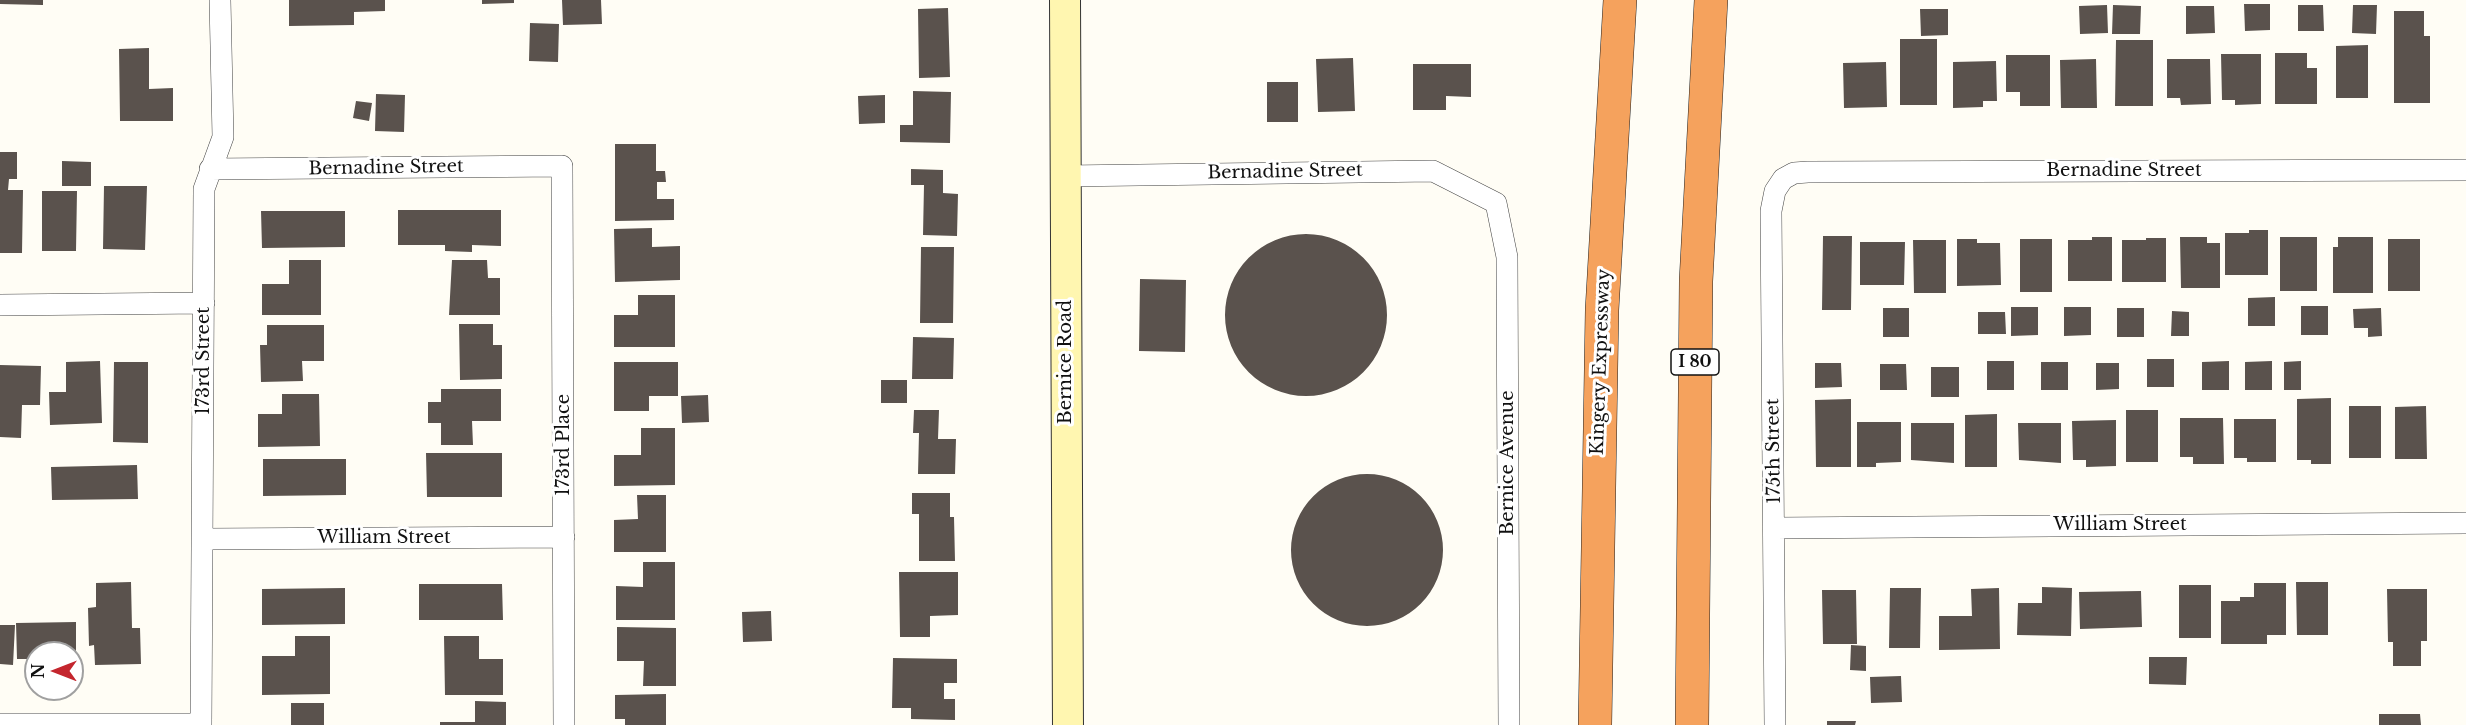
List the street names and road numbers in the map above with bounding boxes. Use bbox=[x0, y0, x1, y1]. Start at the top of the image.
street label: Bernadine Street bbox=[308, 156, 464, 180]
street label: Bernadine Street bbox=[1207, 160, 1363, 184]
street label: Bernadine Street bbox=[2046, 160, 2202, 182]
street label: Kingery Expressway bbox=[1587, 269, 1615, 455]
street label: Bernice Road bbox=[1055, 300, 1077, 424]
street label: 173rd Street bbox=[193, 307, 215, 415]
road number: I 80 bbox=[1671, 349, 1719, 375]
street label: Bernice Avenue bbox=[1497, 391, 1519, 535]
street label: 173rd Place bbox=[553, 394, 575, 496]
street label: 175th Street bbox=[1762, 398, 1786, 504]
street label: William Street bbox=[2053, 514, 2187, 536]
street label: William Street bbox=[317, 527, 451, 549]

